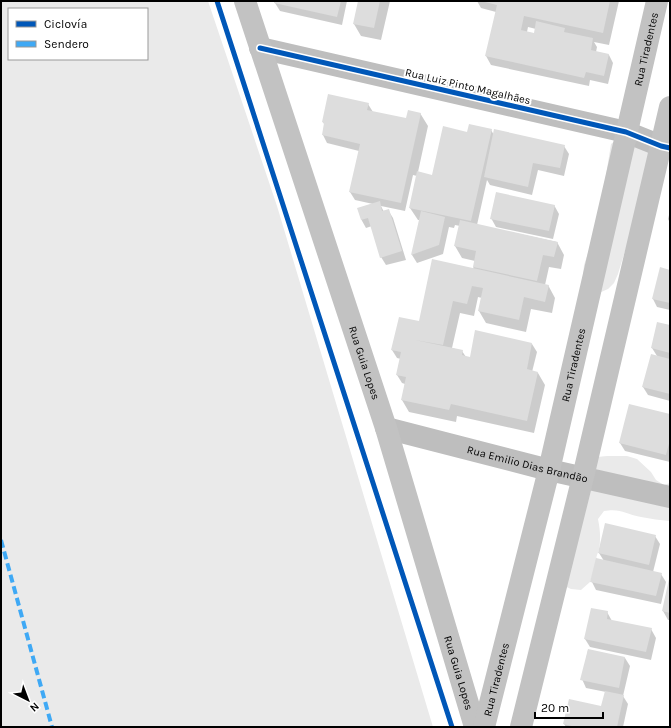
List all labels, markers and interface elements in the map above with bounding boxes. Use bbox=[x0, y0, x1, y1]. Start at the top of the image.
legend bbox=[8, 8, 148, 60]
street label: Rua Tiradentes bbox=[632, 11, 661, 87]
text: Ciclovía bbox=[44, 17, 87, 31]
text: Sendero bbox=[44, 37, 89, 51]
street label: Rua Luiz Pinto Magalhães bbox=[404, 66, 532, 107]
street label: Rua Guia Lopes bbox=[346, 324, 382, 402]
street label: Rua Tiradentes bbox=[559, 327, 589, 403]
street label: Rua Emilio Dias Brandão bbox=[466, 443, 589, 485]
street label: Rua Guia Lopes bbox=[441, 634, 476, 712]
street label: Rua Tiradentes bbox=[481, 641, 512, 718]
north arrow bbox=[8, 680, 48, 720]
scale bar bbox=[535, 694, 603, 720]
text: N bbox=[27, 700, 42, 715]
text: 20 m bbox=[541, 701, 569, 715]

